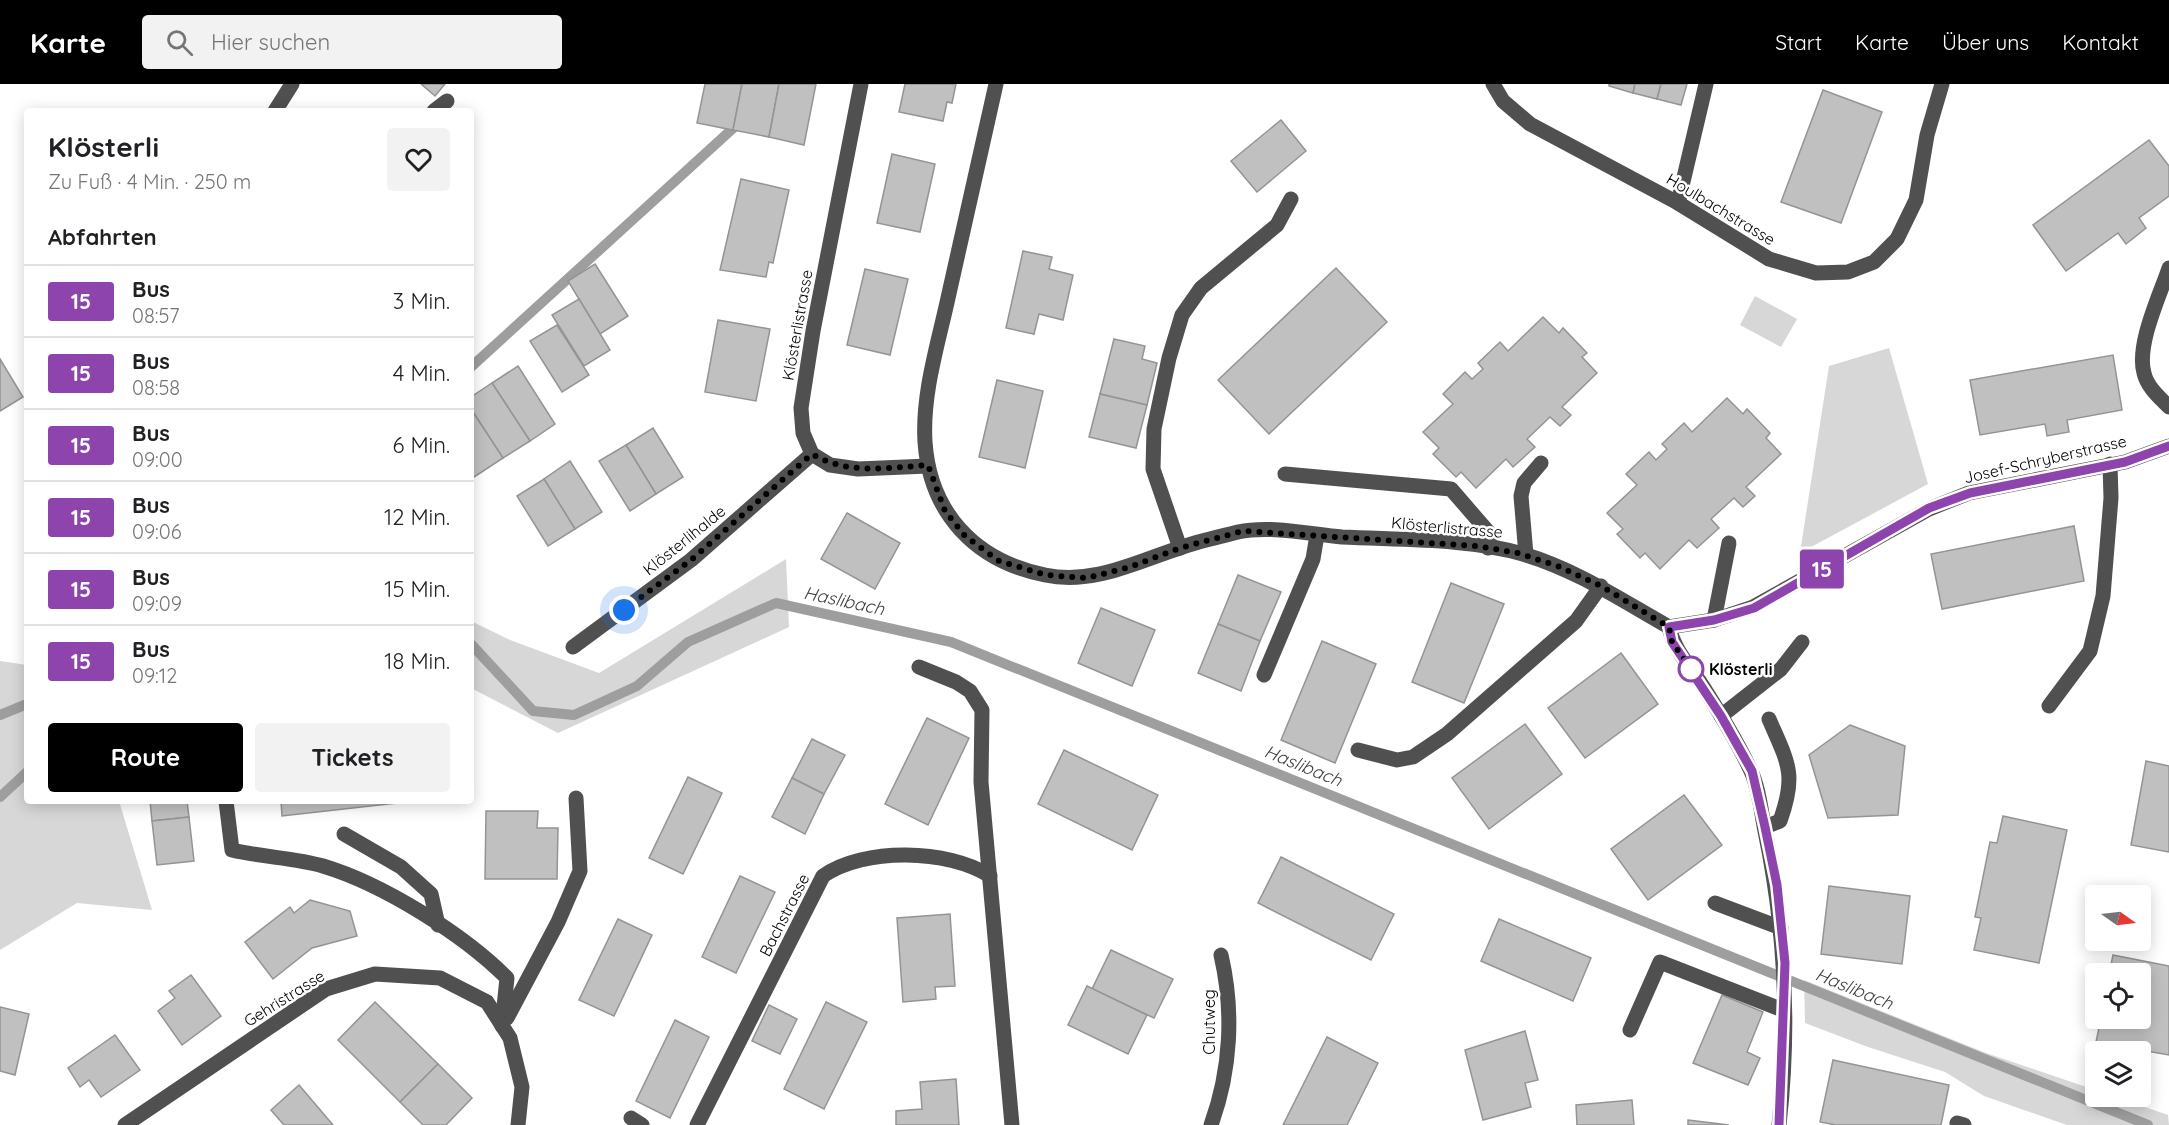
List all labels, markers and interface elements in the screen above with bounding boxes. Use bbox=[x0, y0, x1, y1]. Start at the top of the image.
search box bbox=[142, 15, 562, 69]
text: Karte bbox=[30, 25, 106, 60]
icon: search bbox=[163, 26, 196, 59]
text: Hier suchen bbox=[211, 28, 330, 56]
text: Start bbox=[1775, 29, 1822, 55]
text: Karte bbox=[1855, 29, 1909, 55]
text: Über uns bbox=[1942, 29, 2029, 55]
text: Kontakt bbox=[2062, 29, 2139, 55]
button: heart bbox=[387, 128, 450, 191]
text: Klösterli bbox=[48, 129, 159, 164]
text: Zu Fuß · 4 Min. · 250 m bbox=[48, 169, 251, 194]
street label: Houlbachstrasse bbox=[1663, 169, 1779, 249]
text: Abfahrten bbox=[48, 223, 157, 251]
street label: Klösterlistrasse bbox=[777, 268, 817, 382]
text: Bus bbox=[132, 275, 170, 303]
text: 3 Min. bbox=[393, 287, 450, 315]
text: 15 bbox=[71, 288, 91, 314]
text: 08:57 bbox=[132, 303, 180, 328]
text: Bus bbox=[132, 347, 170, 375]
text: 4 Min. bbox=[393, 359, 450, 387]
text: 15 bbox=[71, 360, 91, 386]
text: 08:58 bbox=[132, 375, 180, 400]
text: Bus bbox=[132, 419, 170, 447]
text: 6 Min. bbox=[393, 431, 450, 459]
street label: Josef-Schryberstrasse bbox=[1962, 431, 2128, 487]
text: 15 bbox=[71, 432, 91, 458]
text: 09:00 bbox=[132, 447, 183, 472]
text: Bus bbox=[132, 491, 170, 519]
street label: Klösterlihalde bbox=[639, 501, 729, 579]
text: 12 Min. bbox=[384, 503, 450, 531]
text: 15 bbox=[71, 504, 91, 530]
street label: Klösterlistrasse bbox=[1390, 512, 1504, 542]
text: 09:06 bbox=[132, 519, 181, 544]
line badge: 15 bbox=[1795, 550, 1849, 588]
text: 15 bbox=[1812, 556, 1832, 582]
text: Bus bbox=[132, 563, 170, 591]
text: 15 Min. bbox=[384, 575, 450, 603]
text: 15 bbox=[71, 576, 91, 602]
water label: Haslibach bbox=[802, 581, 887, 620]
text: 09:09 bbox=[132, 591, 182, 616]
your location bbox=[609, 595, 639, 625]
text: Bus bbox=[132, 635, 170, 663]
text: 18 Min. bbox=[384, 647, 450, 675]
text: 15 bbox=[71, 648, 91, 674]
marker: Klösterli bbox=[1678, 656, 1704, 682]
place label: Klösterli bbox=[1709, 659, 1772, 679]
text: 09:12 bbox=[132, 663, 177, 688]
button: Route bbox=[48, 723, 243, 792]
button: Tickets bbox=[255, 723, 450, 792]
water label: Haslibach bbox=[1261, 740, 1346, 792]
street label: Bachstrasse bbox=[755, 870, 813, 960]
north arrow bbox=[2085, 885, 2151, 951]
map controls bbox=[2085, 885, 2151, 1107]
water label: Haslibach bbox=[1812, 963, 1897, 1015]
button: locate bbox=[2085, 963, 2151, 1029]
street label: Gehristrasse bbox=[240, 965, 328, 1031]
street label: Chutweg bbox=[1199, 989, 1219, 1055]
button: layers bbox=[2085, 1041, 2151, 1107]

